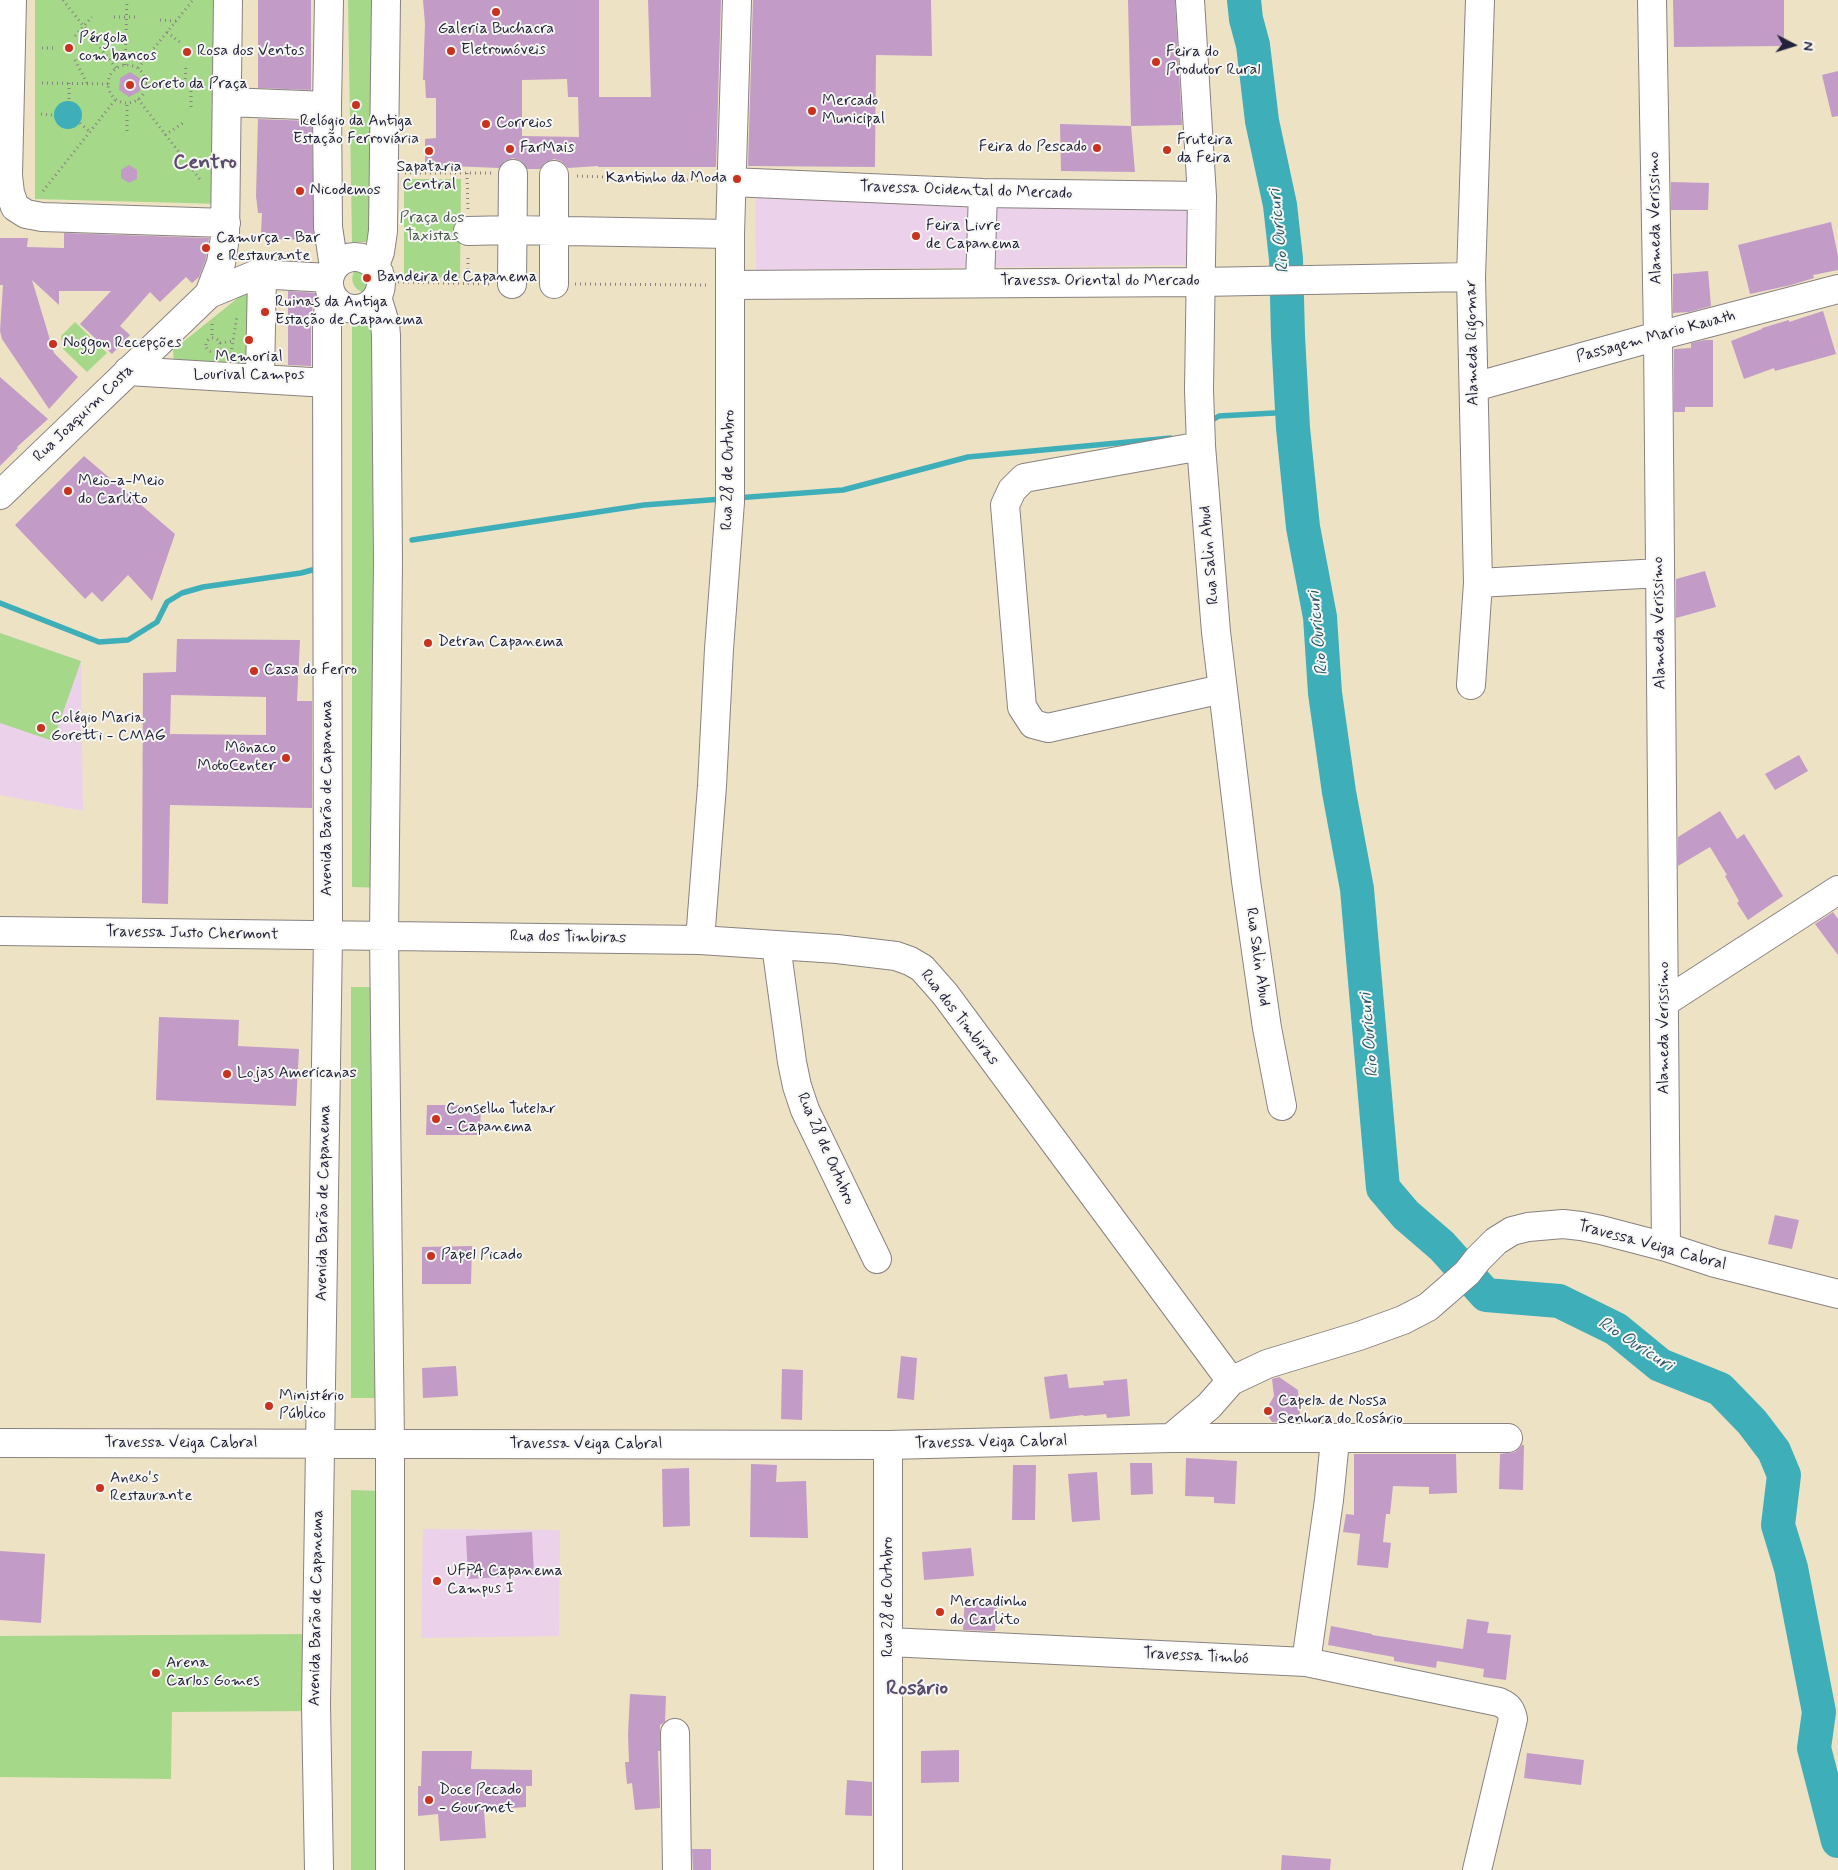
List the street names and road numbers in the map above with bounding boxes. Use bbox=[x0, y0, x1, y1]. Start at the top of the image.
street label: Alameda Verissimo bbox=[1645, 151, 1667, 285]
street label: Travessa Ocidental do Mercado bbox=[859, 178, 1073, 204]
street label: Travessa Oriental do Mercado bbox=[1000, 272, 1200, 292]
street label: Alameda Rigomar bbox=[1462, 280, 1484, 406]
street label: Passagem Mario Kauath bbox=[1574, 307, 1738, 367]
street label: Rua Joaquim Costa bbox=[30, 361, 138, 467]
street label: Rua 28 de Outubro bbox=[718, 409, 740, 531]
street label: Rua Salin Abud bbox=[1196, 505, 1224, 605]
street label: Alameda Verissimo bbox=[1649, 556, 1671, 690]
street label: Avenida Barão de Capanema bbox=[318, 700, 338, 896]
street label: Rua Salin Abud bbox=[1241, 906, 1273, 1008]
street label: Travessa Justo Chermont bbox=[105, 923, 279, 945]
street label: Rua dos Timbiras bbox=[510, 927, 626, 949]
street label: Alameda Verissimo bbox=[1655, 961, 1675, 1095]
street label: Rua dos Timbiras bbox=[916, 966, 1002, 1070]
street label: Rua 28 de Outubro bbox=[792, 1090, 858, 1208]
street label: Avenida Barão de Capanema bbox=[313, 1105, 335, 1301]
street label: Travessa Veiga Cabral bbox=[1576, 1217, 1728, 1275]
street label: Travessa Veiga Cabral bbox=[914, 1432, 1068, 1454]
street label: Travessa Veiga Cabral bbox=[105, 1434, 257, 1454]
street label: Travessa Veiga Cabral bbox=[510, 1435, 662, 1455]
street label: Avenida Barão de Capanema bbox=[306, 1510, 328, 1706]
street label: Rua 28 de Outubro bbox=[879, 1537, 899, 1657]
street label: Travessa Timbó bbox=[1143, 1645, 1249, 1669]

